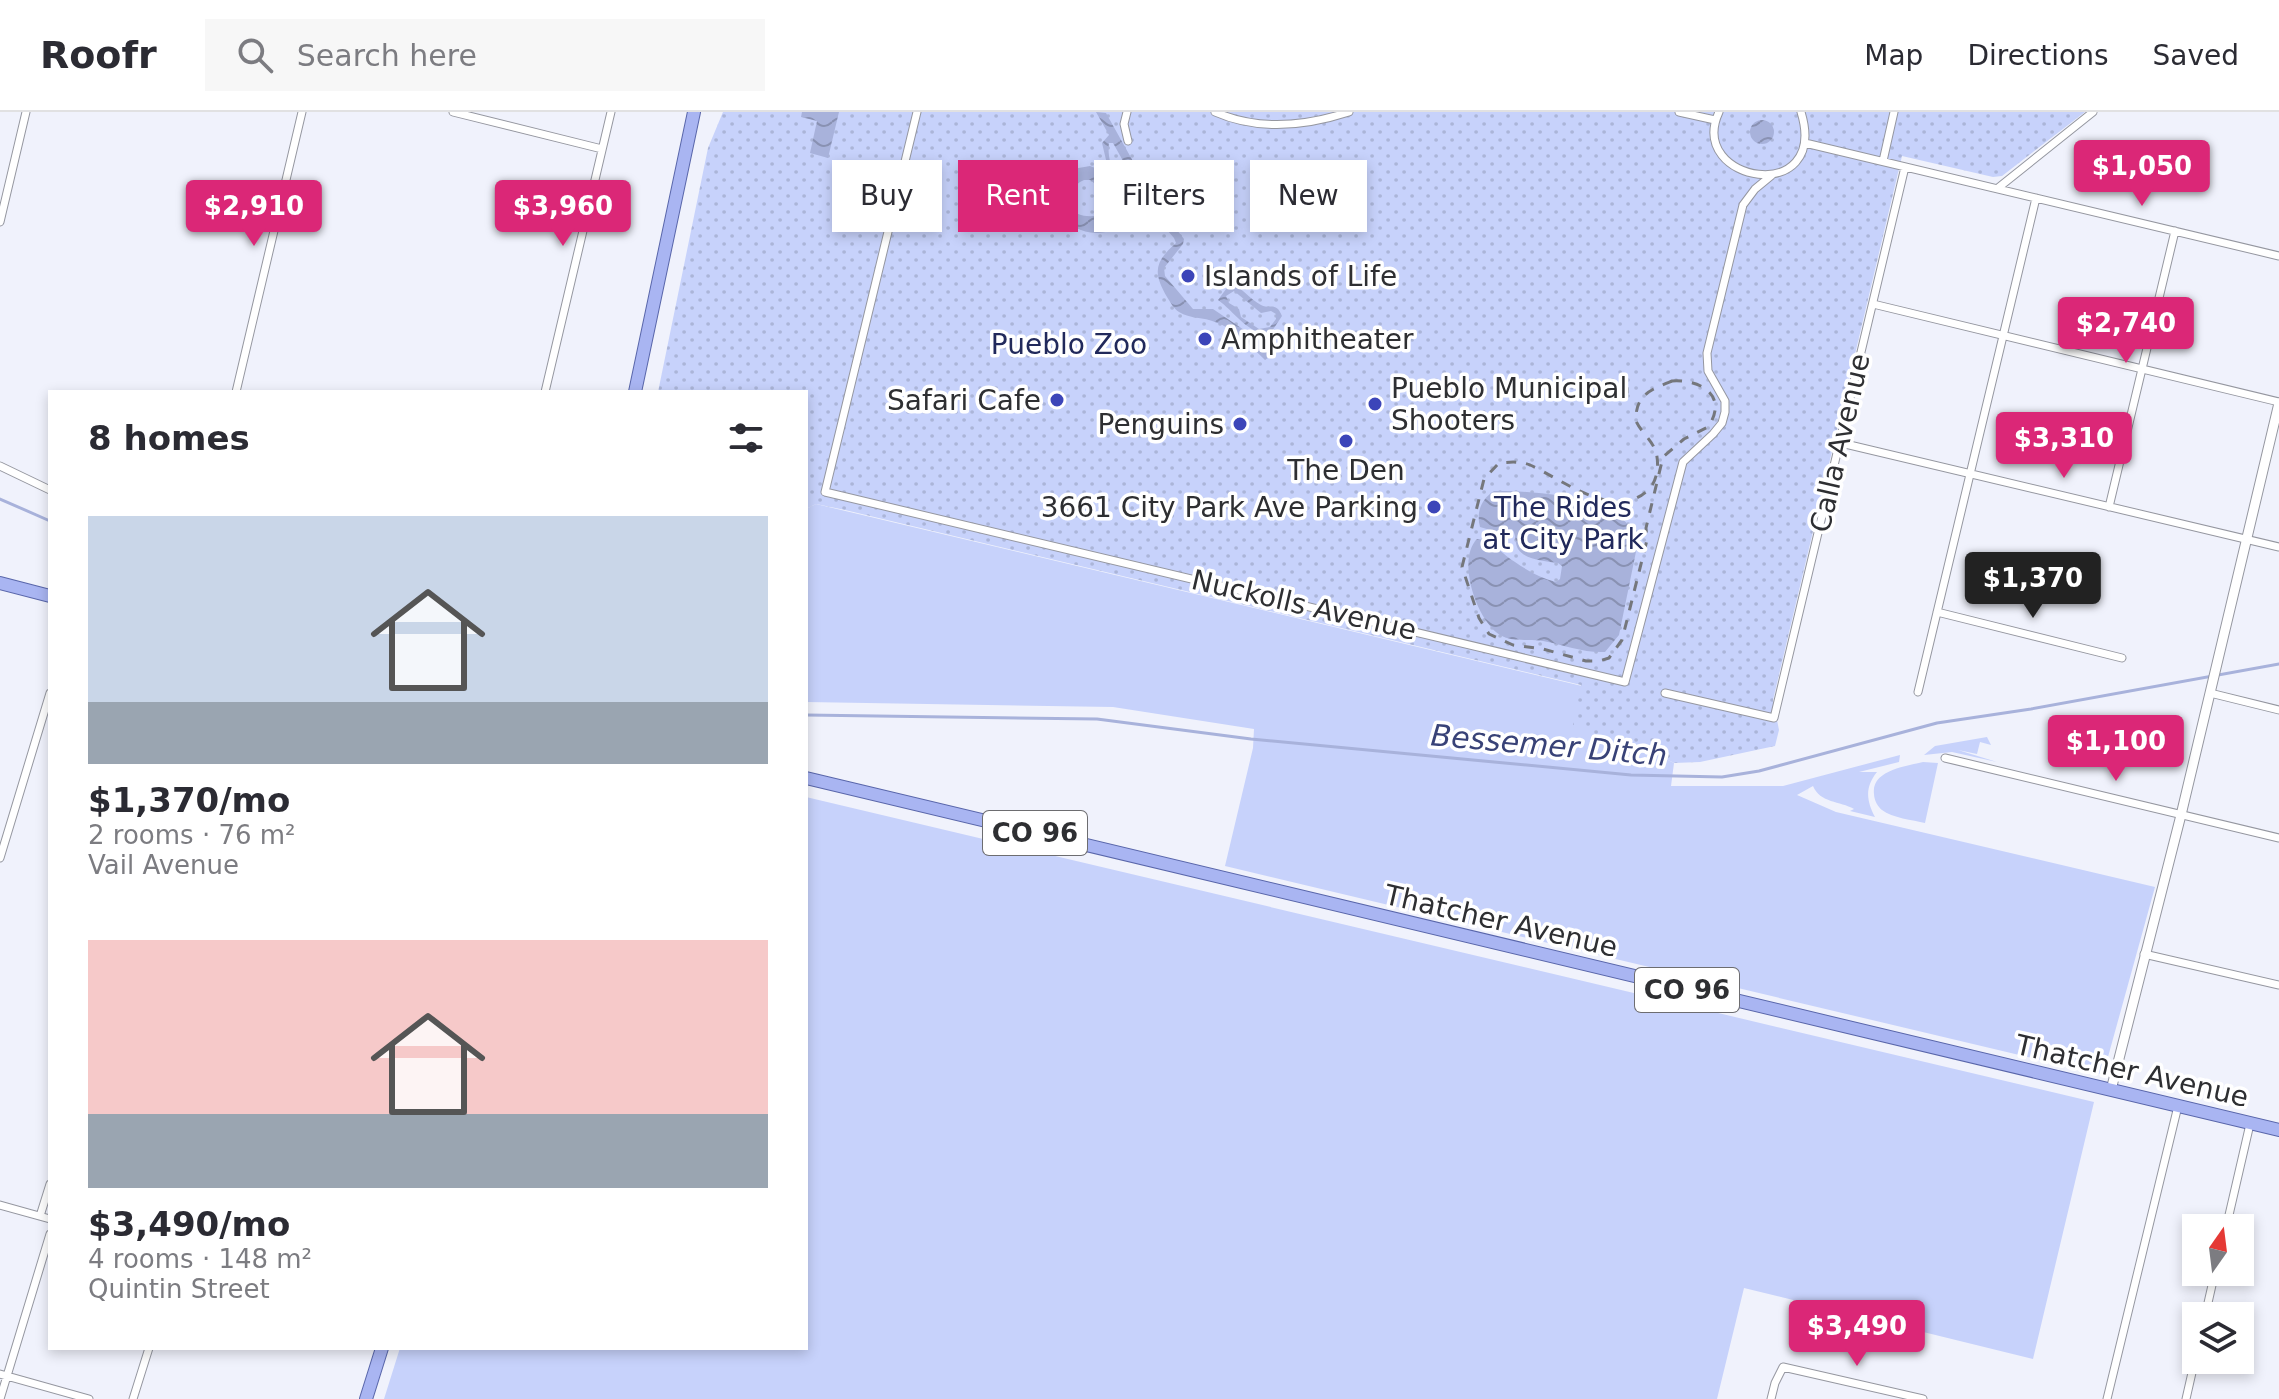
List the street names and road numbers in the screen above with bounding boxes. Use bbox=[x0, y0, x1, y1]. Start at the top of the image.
street label: Calla Avenue bbox=[1803, 350, 1877, 536]
street label: Nuckolls Avenue bbox=[1188, 563, 1420, 647]
road number: CO 96 bbox=[983, 811, 1087, 855]
street label: Thatcher Avenue bbox=[1380, 878, 1621, 964]
road number: CO 96 bbox=[1635, 968, 1739, 1012]
street label: Thatcher Avenue bbox=[2011, 1028, 2252, 1114]

